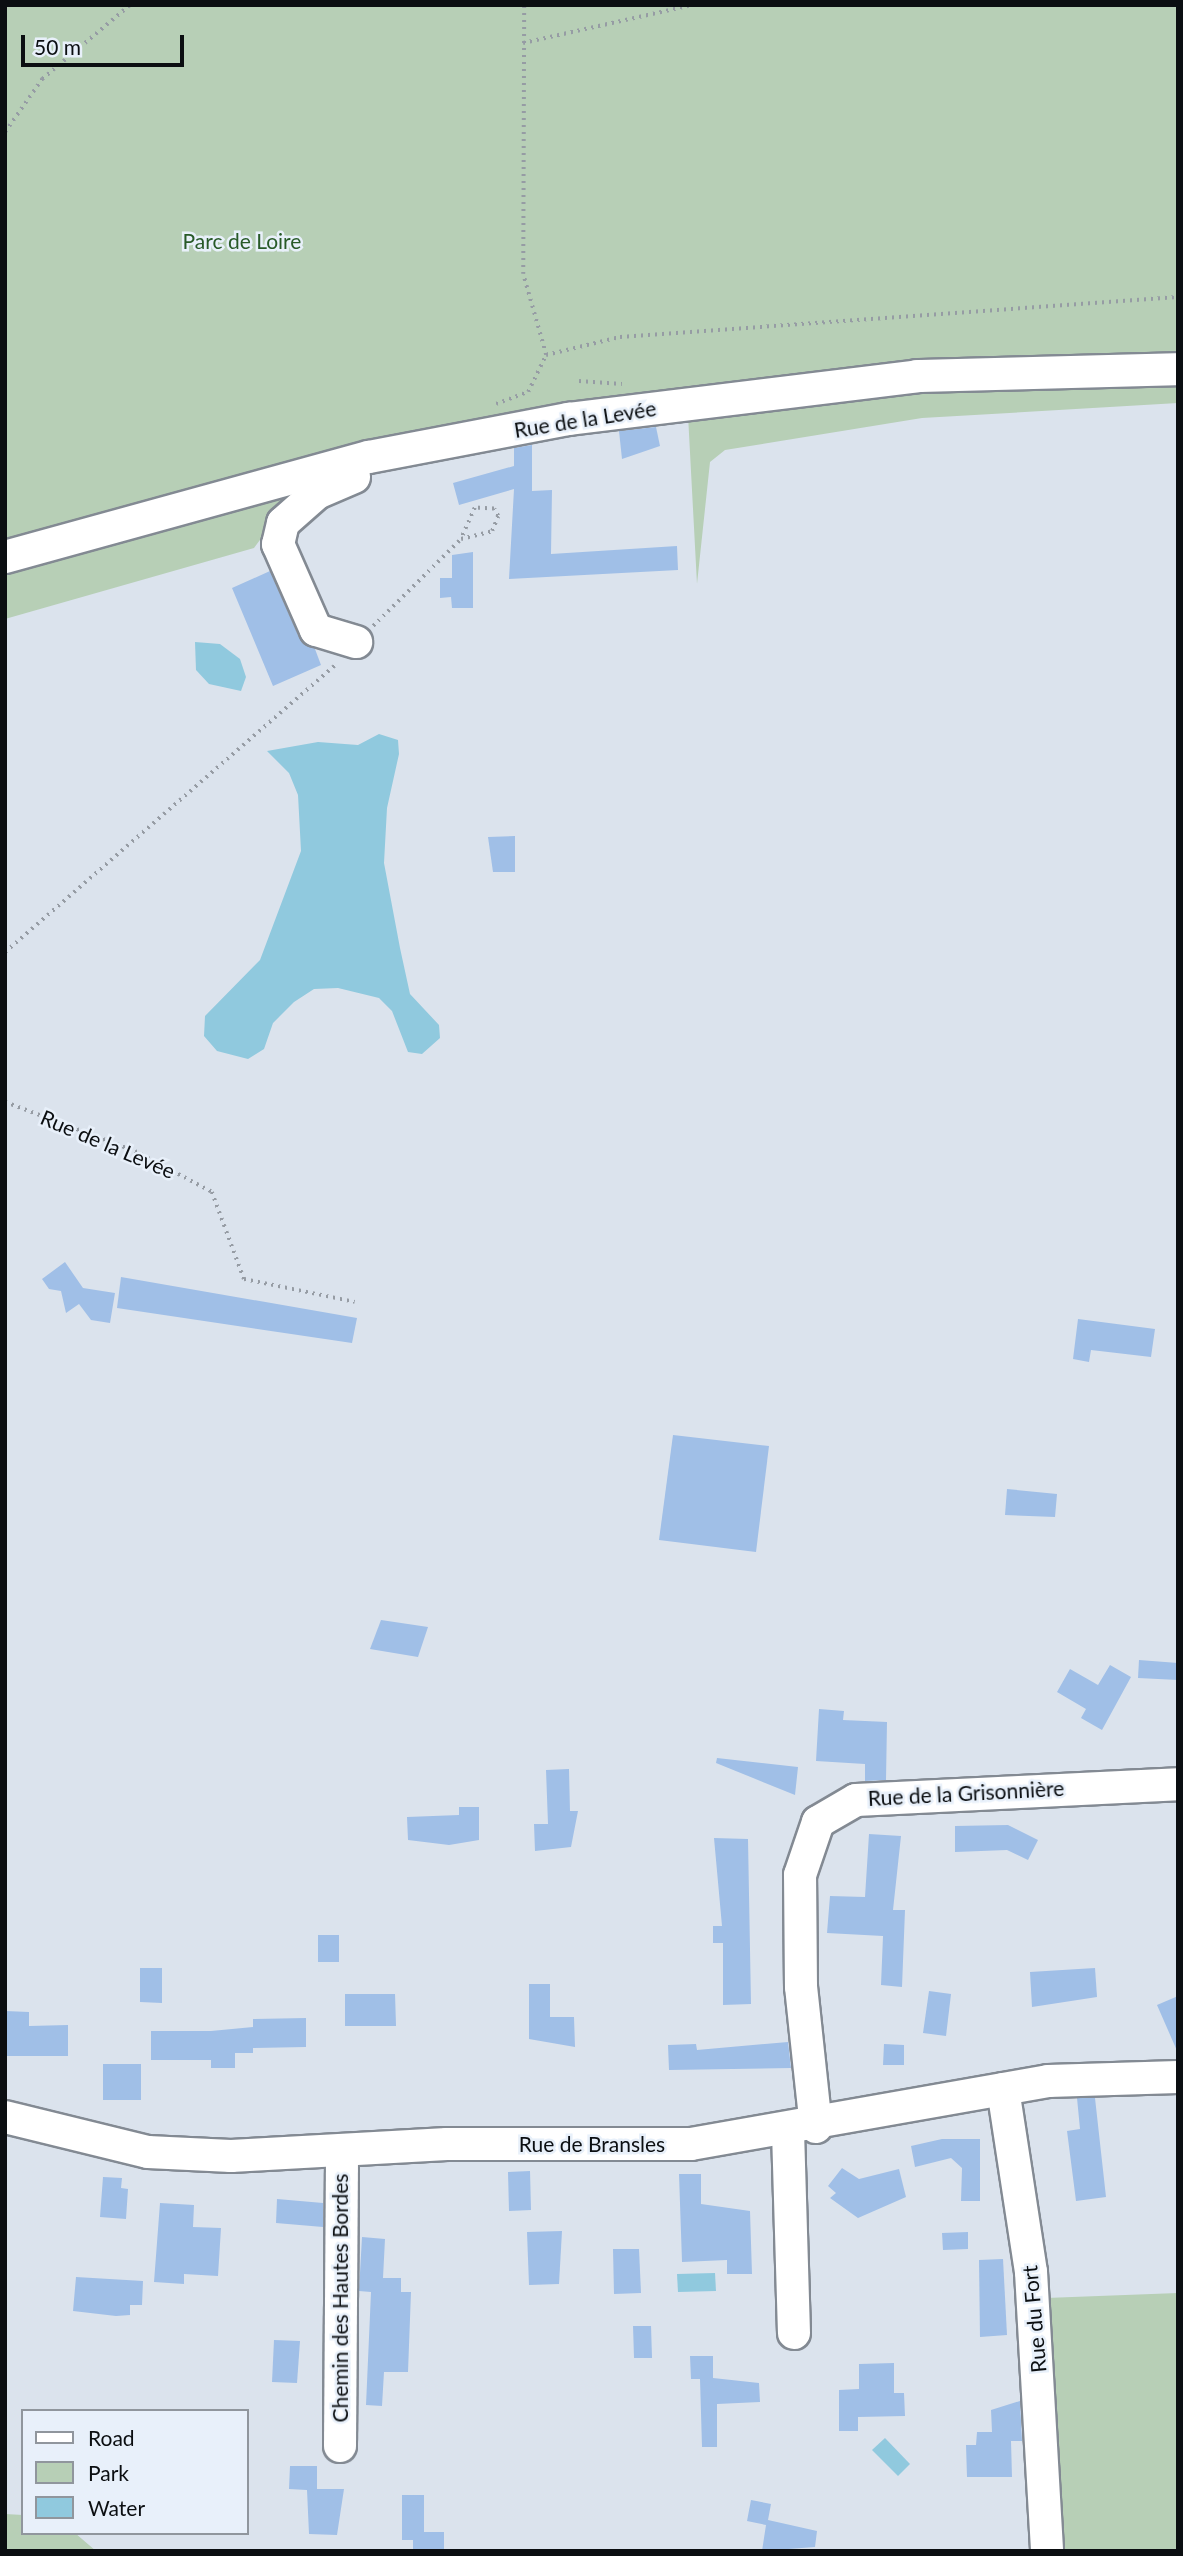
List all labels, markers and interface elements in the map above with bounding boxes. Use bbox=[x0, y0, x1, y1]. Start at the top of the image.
scale bar bbox=[24, 21, 187, 65]
text: 50 m bbox=[34, 34, 81, 59]
park label: Parc de Loire bbox=[183, 228, 301, 254]
street label: Rue de la Levée bbox=[512, 395, 658, 443]
street label: Rue de la Levée bbox=[37, 1104, 179, 1184]
street label: Rue de la Grisonnière bbox=[867, 1775, 1065, 1811]
street label: Rue de Bransles bbox=[519, 2131, 665, 2157]
street label: Chemin des Hautes Bordes bbox=[327, 2174, 353, 2422]
street label: Rue du Fort bbox=[1017, 2264, 1051, 2374]
legend bbox=[21, 2409, 248, 2535]
text: Road bbox=[88, 2425, 135, 2450]
text: Park bbox=[88, 2460, 129, 2485]
text: Water bbox=[88, 2495, 145, 2520]

